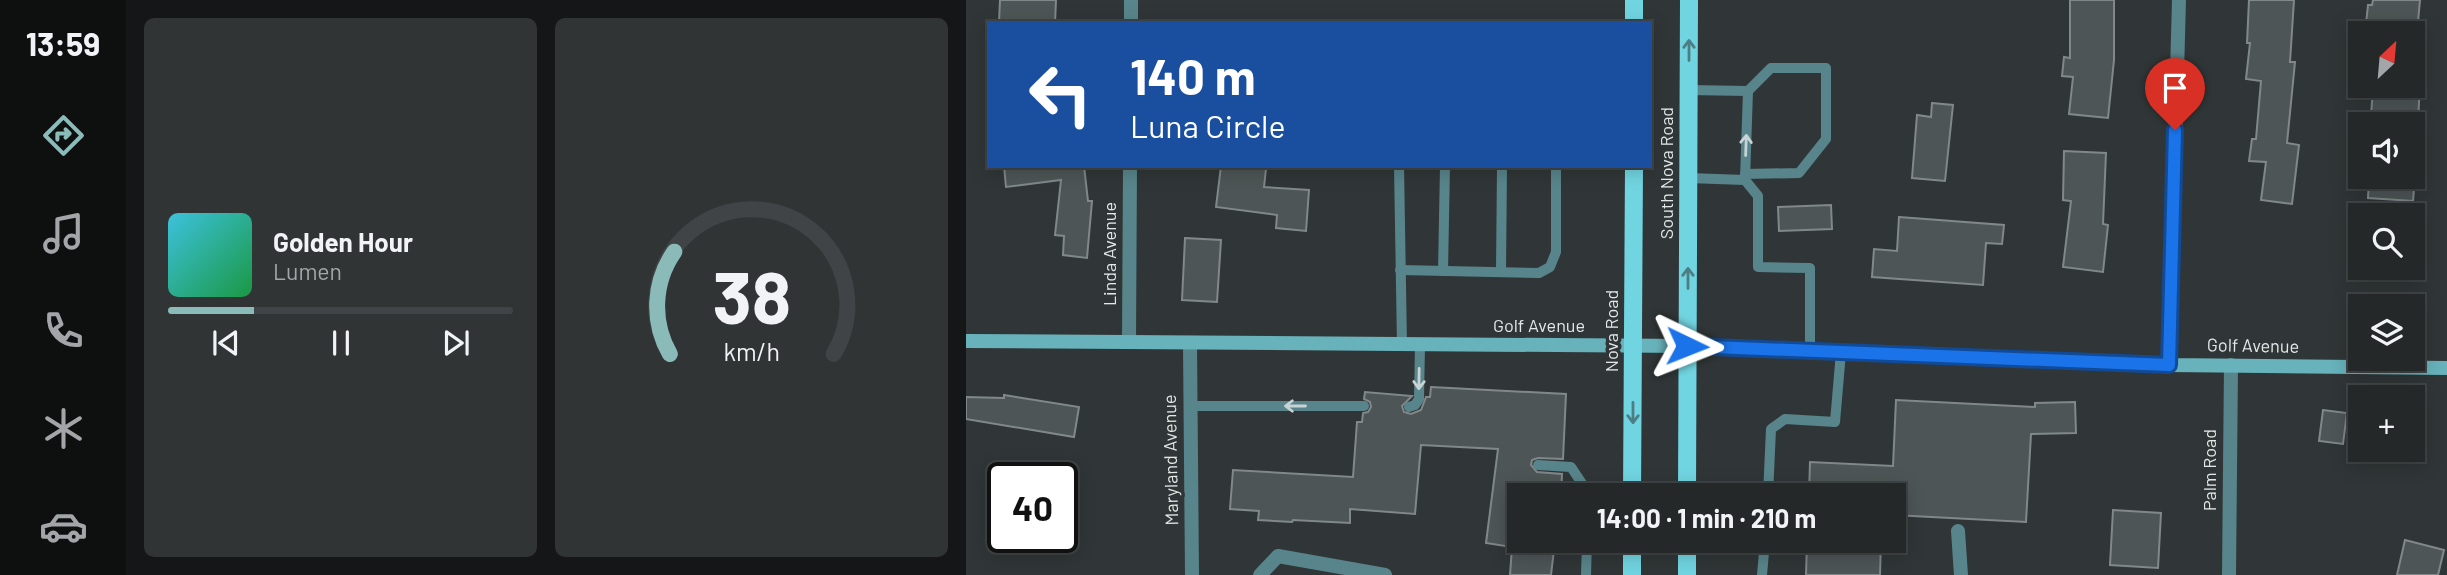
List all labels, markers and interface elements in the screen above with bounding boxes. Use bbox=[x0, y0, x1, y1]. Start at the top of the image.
north arrow bbox=[2348, 21, 2426, 98]
map controls bbox=[2348, 21, 2425, 462]
text: 13:59 bbox=[26, 24, 100, 62]
one-way arrow bbox=[1682, 39, 1696, 62]
text: 140 m bbox=[1130, 46, 1256, 105]
icon: left bbox=[1015, 49, 1106, 140]
pin bbox=[2145, 58, 2205, 130]
icon: arrive bbox=[2156, 69, 2194, 107]
text: Luna Circle bbox=[1130, 106, 1285, 144]
street label: South Nova Road bbox=[1655, 107, 1677, 239]
icon: directions bbox=[39, 111, 88, 160]
button: sound bbox=[2348, 112, 2425, 189]
one-way arrow bbox=[1740, 134, 1753, 157]
street label: Linda Avenue bbox=[1098, 202, 1120, 306]
button: search bbox=[2348, 203, 2425, 280]
icon: music bbox=[39, 209, 88, 258]
text: Golden Hour bbox=[273, 226, 413, 257]
text: 38 bbox=[712, 251, 791, 339]
text: Lumen bbox=[273, 257, 342, 285]
one-way arrow bbox=[1681, 267, 1695, 290]
street label: Nova Road bbox=[1600, 290, 1622, 372]
button: layers bbox=[2348, 294, 2425, 371]
icon: phone bbox=[39, 306, 88, 355]
position arrow bbox=[1650, 309, 1724, 383]
street label: Golf Avenue bbox=[1493, 314, 1585, 336]
icon: previous bbox=[207, 324, 245, 362]
icon: pause bbox=[322, 324, 360, 362]
icon: next bbox=[437, 324, 475, 362]
street label: Golf Avenue bbox=[2207, 333, 2299, 357]
text: km/h bbox=[723, 335, 780, 365]
one-way arrow bbox=[1412, 367, 1426, 390]
button: + bbox=[2348, 385, 2425, 462]
street label: Maryland Avenue bbox=[1158, 394, 1182, 526]
one-way arrow bbox=[1284, 399, 1307, 413]
one-way arrow bbox=[1626, 402, 1639, 425]
icon: climate bbox=[39, 404, 88, 453]
street label: Palm Road bbox=[2198, 429, 2220, 511]
speed limit sign: 40 bbox=[987, 462, 1078, 553]
icon: car bbox=[39, 502, 88, 551]
text: 14:00 · 1 min · 210 m bbox=[1597, 502, 1816, 533]

